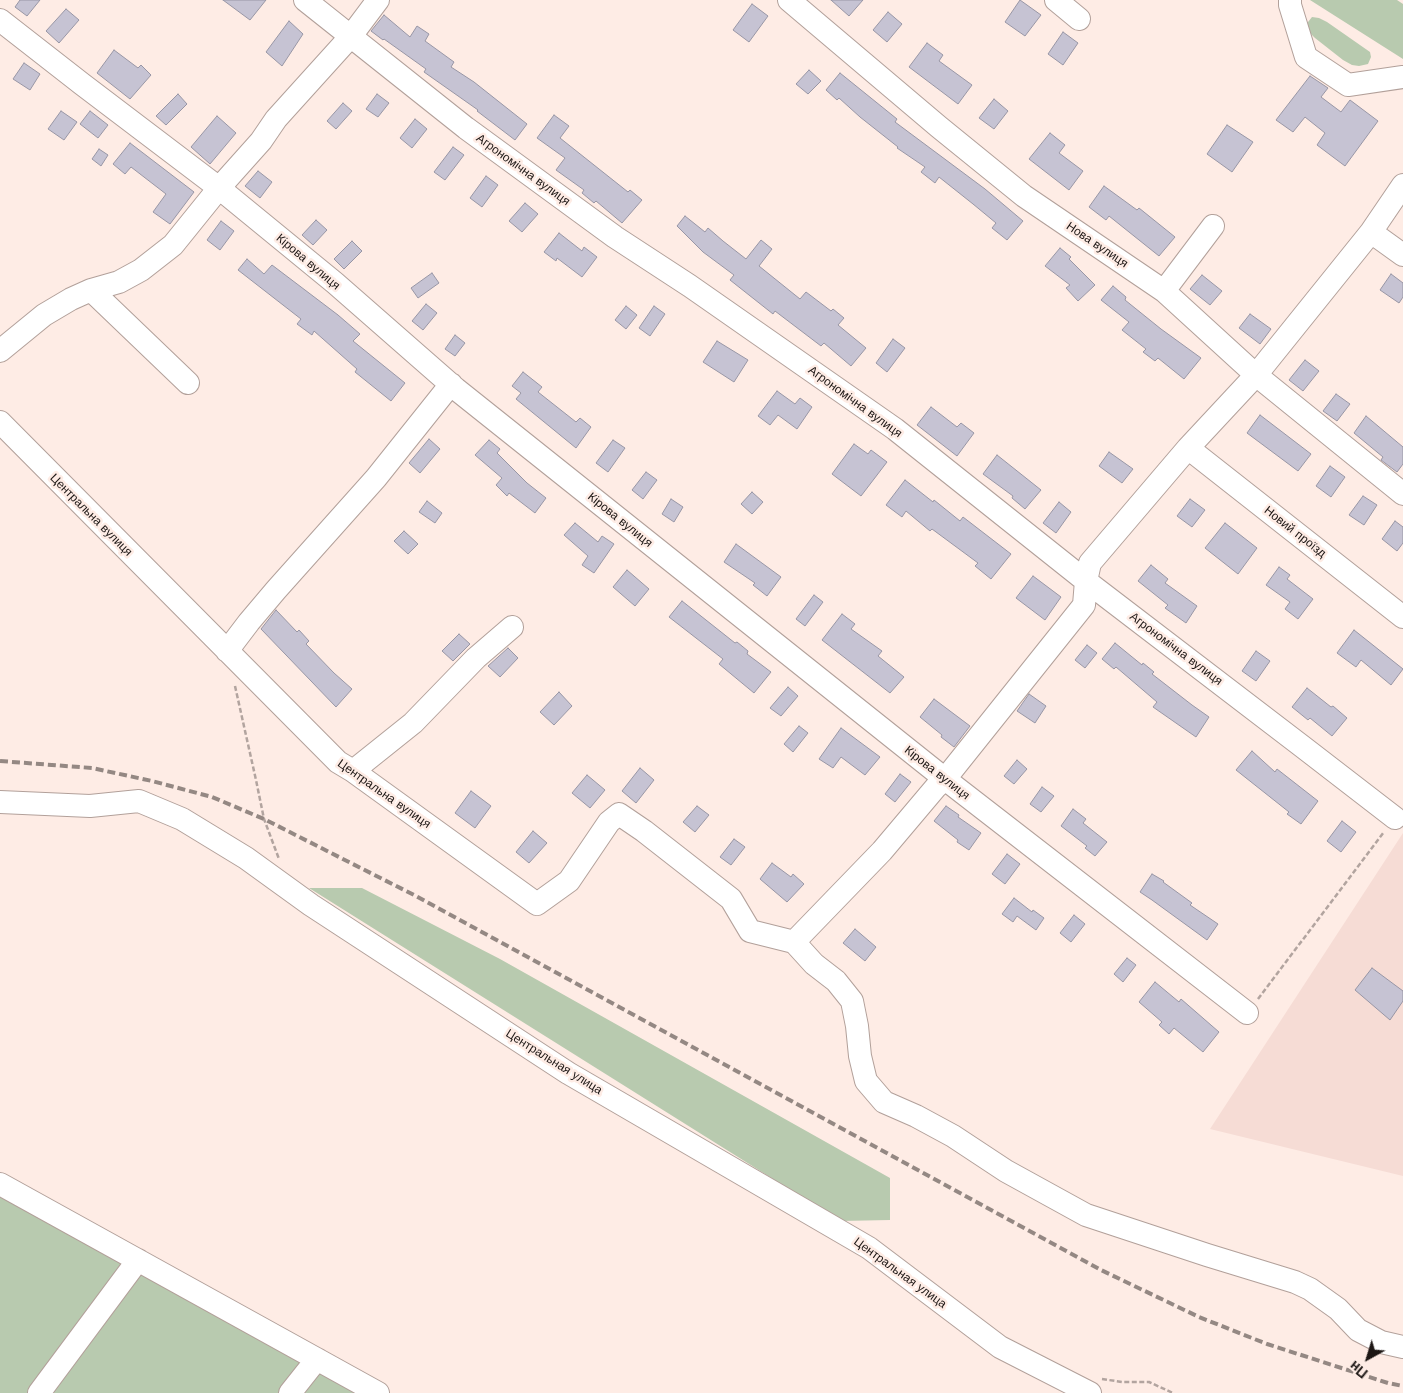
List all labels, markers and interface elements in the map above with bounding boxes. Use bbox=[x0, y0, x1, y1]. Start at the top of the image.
street label: Агрономічна вулиця bbox=[473, 131, 573, 209]
street label: Нова вулиця bbox=[1063, 219, 1131, 271]
street label: Кірова вулиця bbox=[273, 231, 343, 293]
street label: Агрономічна вулиця bbox=[805, 363, 905, 441]
street label: Центральна вулиця bbox=[47, 471, 135, 559]
street label: Кірова вулиця bbox=[585, 490, 655, 550]
street label: Новий проїзд bbox=[1261, 503, 1329, 561]
street label: Агрономічна вулиця bbox=[1127, 609, 1225, 689]
street label: Кірова вулиця bbox=[901, 743, 973, 803]
street label: Центральна вулиця bbox=[335, 756, 433, 832]
street label: Центральная улица bbox=[503, 1026, 605, 1098]
street label: Центральная улица bbox=[851, 1235, 949, 1311]
north arrow bbox=[1343, 1333, 1393, 1383]
text: Пн bbox=[1346, 1358, 1371, 1382]

